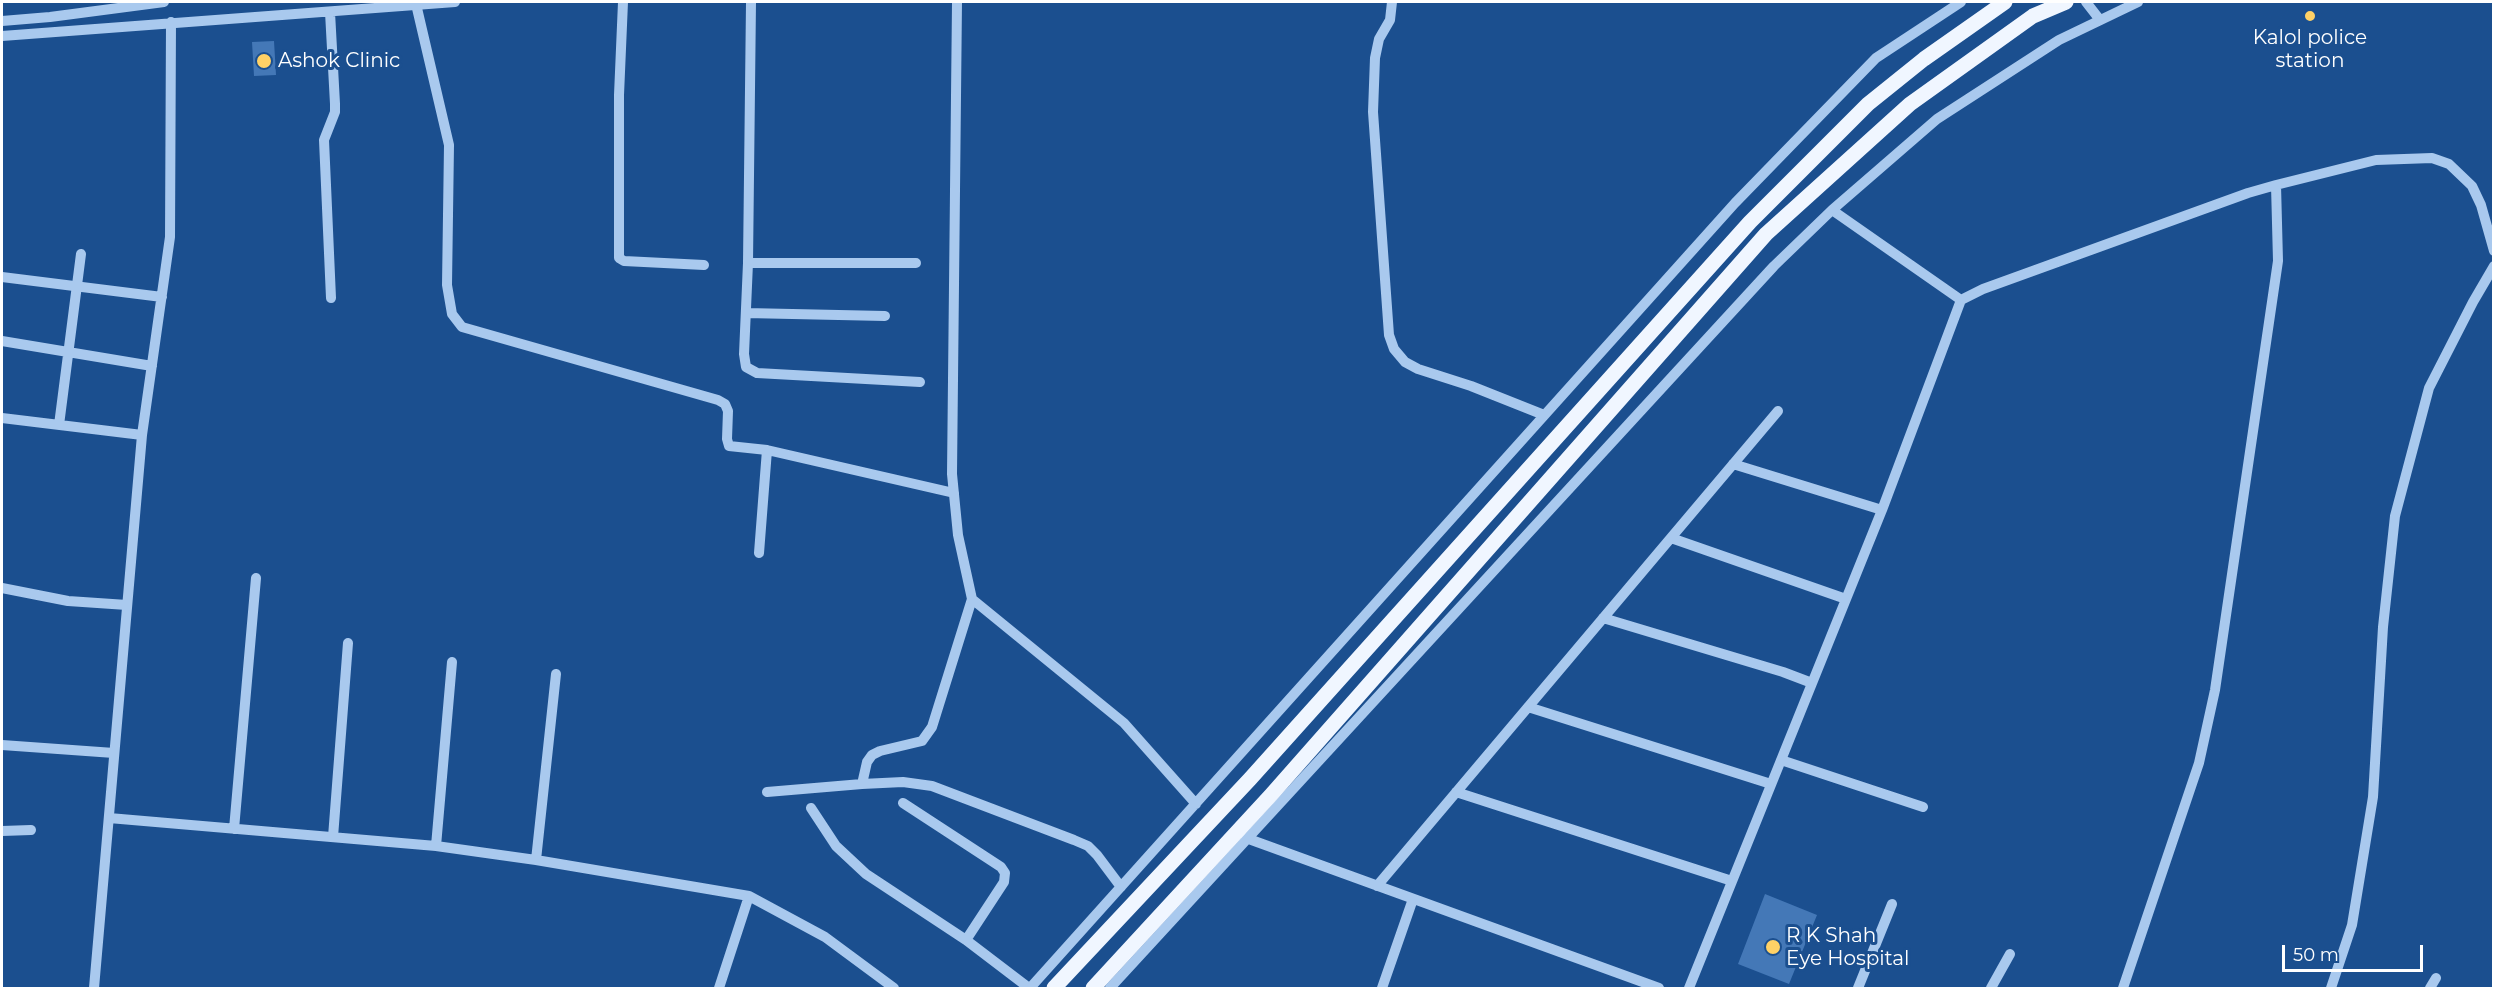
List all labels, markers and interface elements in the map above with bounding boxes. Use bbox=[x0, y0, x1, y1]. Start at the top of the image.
marker: Kalol police station bbox=[2303, 9, 2317, 23]
place label: Kalol police station bbox=[2253, 26, 2367, 73]
place label: Ashok Clinic bbox=[278, 49, 400, 73]
marker: Ashok Clinic bbox=[255, 52, 273, 70]
place label: R K Shah Eye Hospital bbox=[1786, 924, 1909, 971]
scale bar bbox=[2285, 933, 2426, 971]
marker: R K Shah Eye Hospital bbox=[1764, 938, 1782, 956]
text: 50 m bbox=[2293, 944, 2339, 966]

